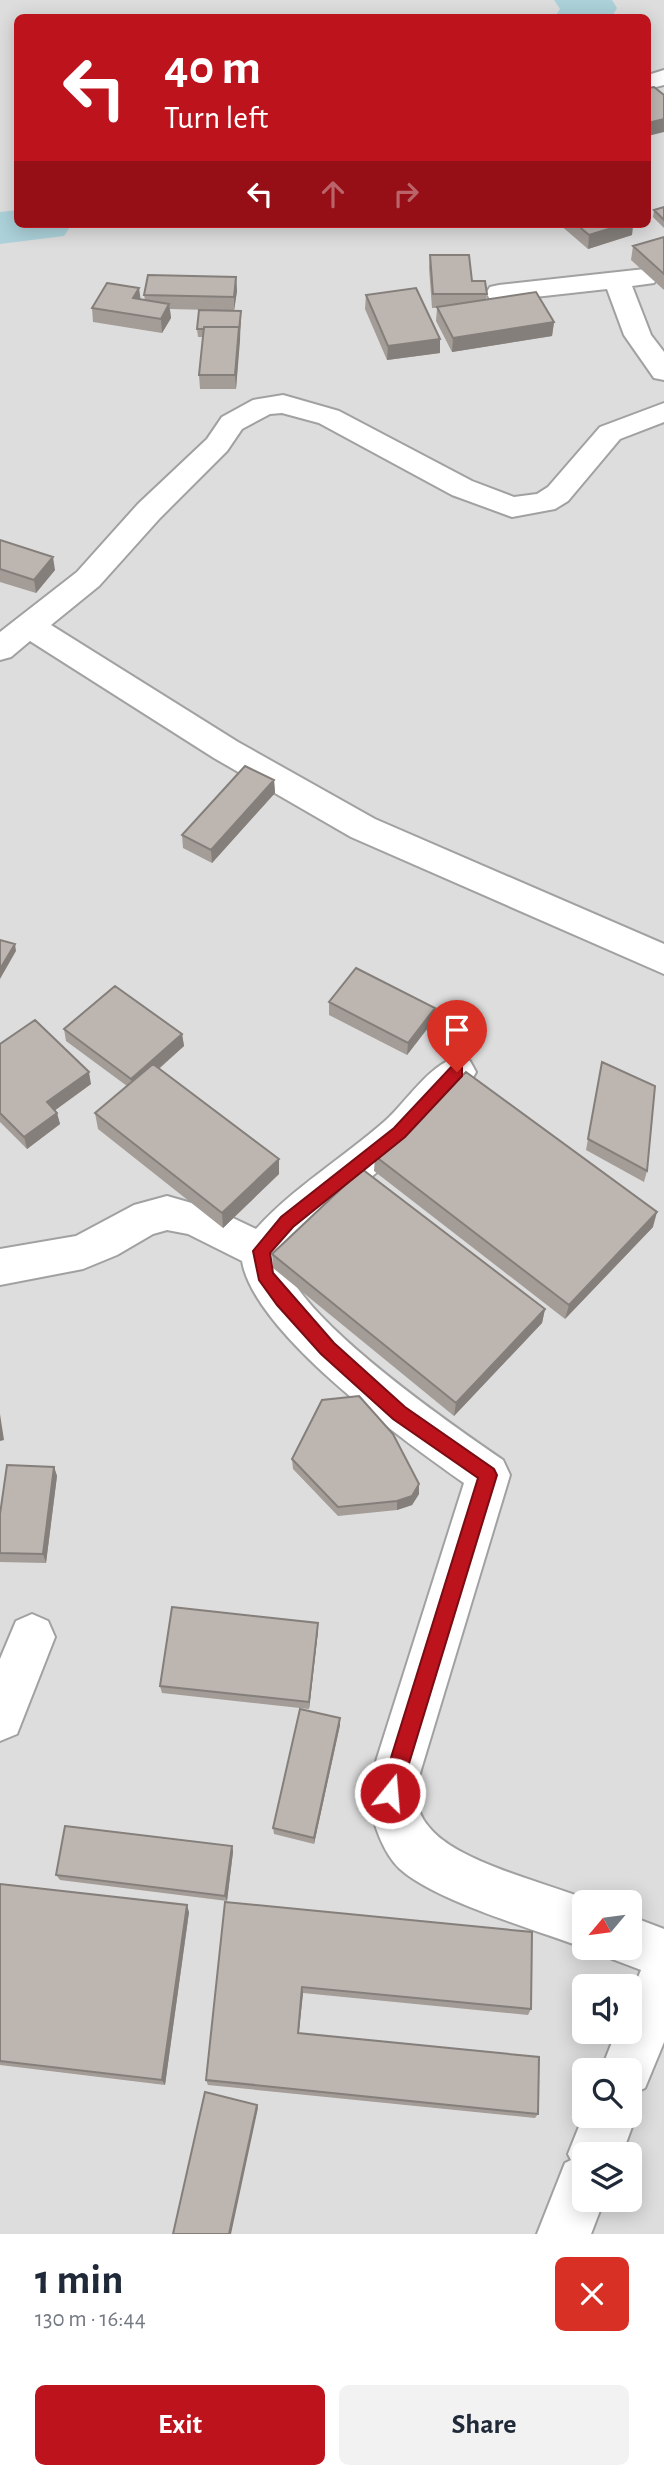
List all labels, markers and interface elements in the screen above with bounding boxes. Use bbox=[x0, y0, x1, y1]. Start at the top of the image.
icon: left bbox=[49, 42, 140, 133]
text: 40 m bbox=[164, 44, 261, 93]
text: Turn left bbox=[164, 102, 268, 134]
icon: left bbox=[241, 175, 279, 213]
icon: ahead bbox=[314, 175, 352, 213]
icon: right bbox=[387, 175, 425, 213]
pin bbox=[427, 1000, 487, 1072]
icon: arrive bbox=[438, 1011, 476, 1049]
position arrow bbox=[353, 1756, 427, 1830]
north arrow bbox=[572, 1890, 642, 1960]
map controls bbox=[572, 1890, 642, 2212]
button: sound bbox=[572, 1974, 642, 2044]
button: search bbox=[572, 2058, 642, 2128]
button: layers bbox=[572, 2142, 642, 2212]
button: close bbox=[555, 2257, 629, 2331]
text: 1 min bbox=[35, 2259, 124, 2301]
text: 130 m · 16:44 bbox=[35, 2308, 146, 2331]
button: Exit bbox=[35, 2385, 325, 2465]
button: Share bbox=[339, 2385, 629, 2465]

